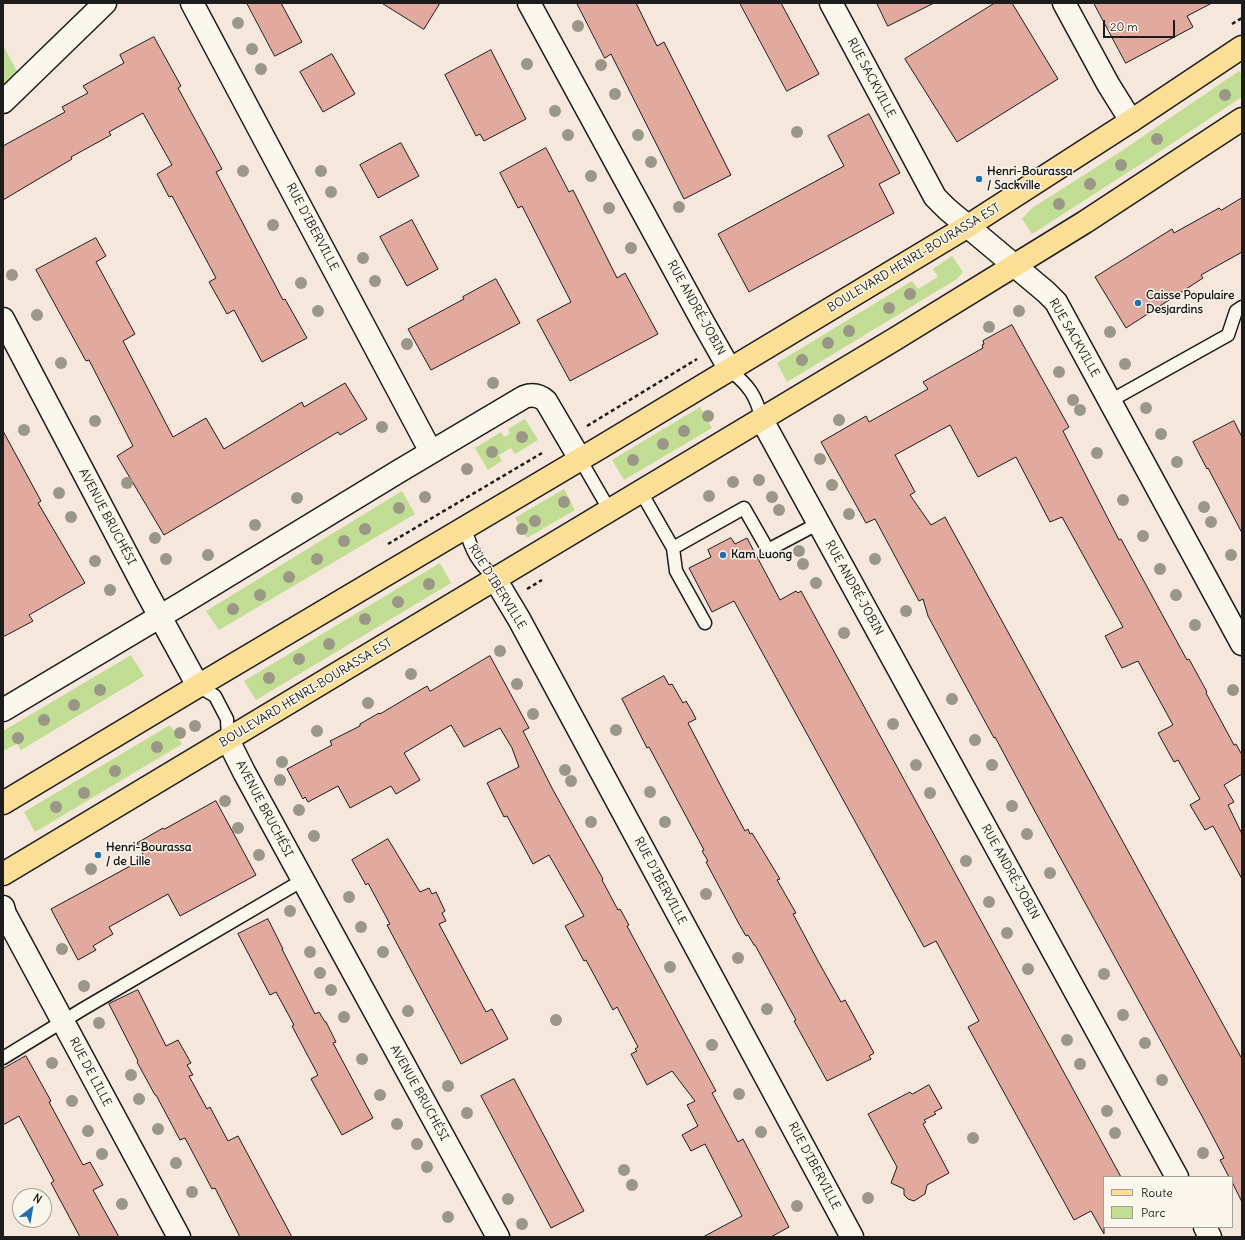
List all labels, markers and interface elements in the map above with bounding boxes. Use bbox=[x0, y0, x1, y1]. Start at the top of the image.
scale bar bbox=[1105, 12, 1177, 38]
text: 20 m bbox=[1110, 19, 1138, 34]
street label: RUE SACKVILLE bbox=[844, 36, 898, 120]
place label: Henri-Bourassa / Sackville bbox=[987, 165, 1073, 193]
marker: Henri-Bourassa / Sackville bbox=[974, 174, 984, 184]
street label: RUE D'IBERVILLE bbox=[283, 181, 341, 273]
street label: BOULEVARD HENRI-BOURASSA EST bbox=[825, 201, 1003, 315]
street label: RUE ANDRÉ-JOBIN bbox=[664, 258, 728, 358]
place label: Caisse Populaire Desjardins bbox=[1146, 289, 1234, 317]
street label: RUE SACKVILLE bbox=[1046, 296, 1102, 380]
marker: Caisse Populaire Desjardins bbox=[1133, 298, 1143, 308]
street label: AVENUE BRUCHÉSI bbox=[75, 466, 139, 568]
street label: RUE ANDRÉ-JOBIN bbox=[822, 538, 886, 638]
street label: RUE D'IBERVILLE bbox=[465, 542, 529, 632]
place label: Kam Luong bbox=[731, 548, 792, 562]
marker: Kam Luong bbox=[718, 550, 728, 560]
street label: BOULEVARD HENRI-BOURASSA EST bbox=[217, 636, 395, 750]
street label: AVENUE BRUCHÉSI bbox=[232, 758, 296, 860]
street label: RUE ANDRÉ-JOBIN bbox=[978, 822, 1042, 922]
street label: RUE D'IBERVILLE bbox=[631, 835, 689, 927]
place label: Henri-Bourassa / de Lille bbox=[106, 841, 192, 869]
marker: Henri-Bourassa / de Lille bbox=[93, 850, 103, 860]
street label: RUE DE LILLE bbox=[66, 1035, 114, 1109]
street label: AVENUE BRUCHÉSI bbox=[387, 1043, 451, 1143]
street label: RUE D'IBERVILLE bbox=[785, 1120, 843, 1212]
legend bbox=[1103, 1176, 1233, 1228]
text: Route bbox=[1141, 1185, 1173, 1200]
north arrow bbox=[12, 1188, 52, 1228]
text: N bbox=[31, 1191, 45, 1207]
text: Parc bbox=[1141, 1205, 1166, 1220]

